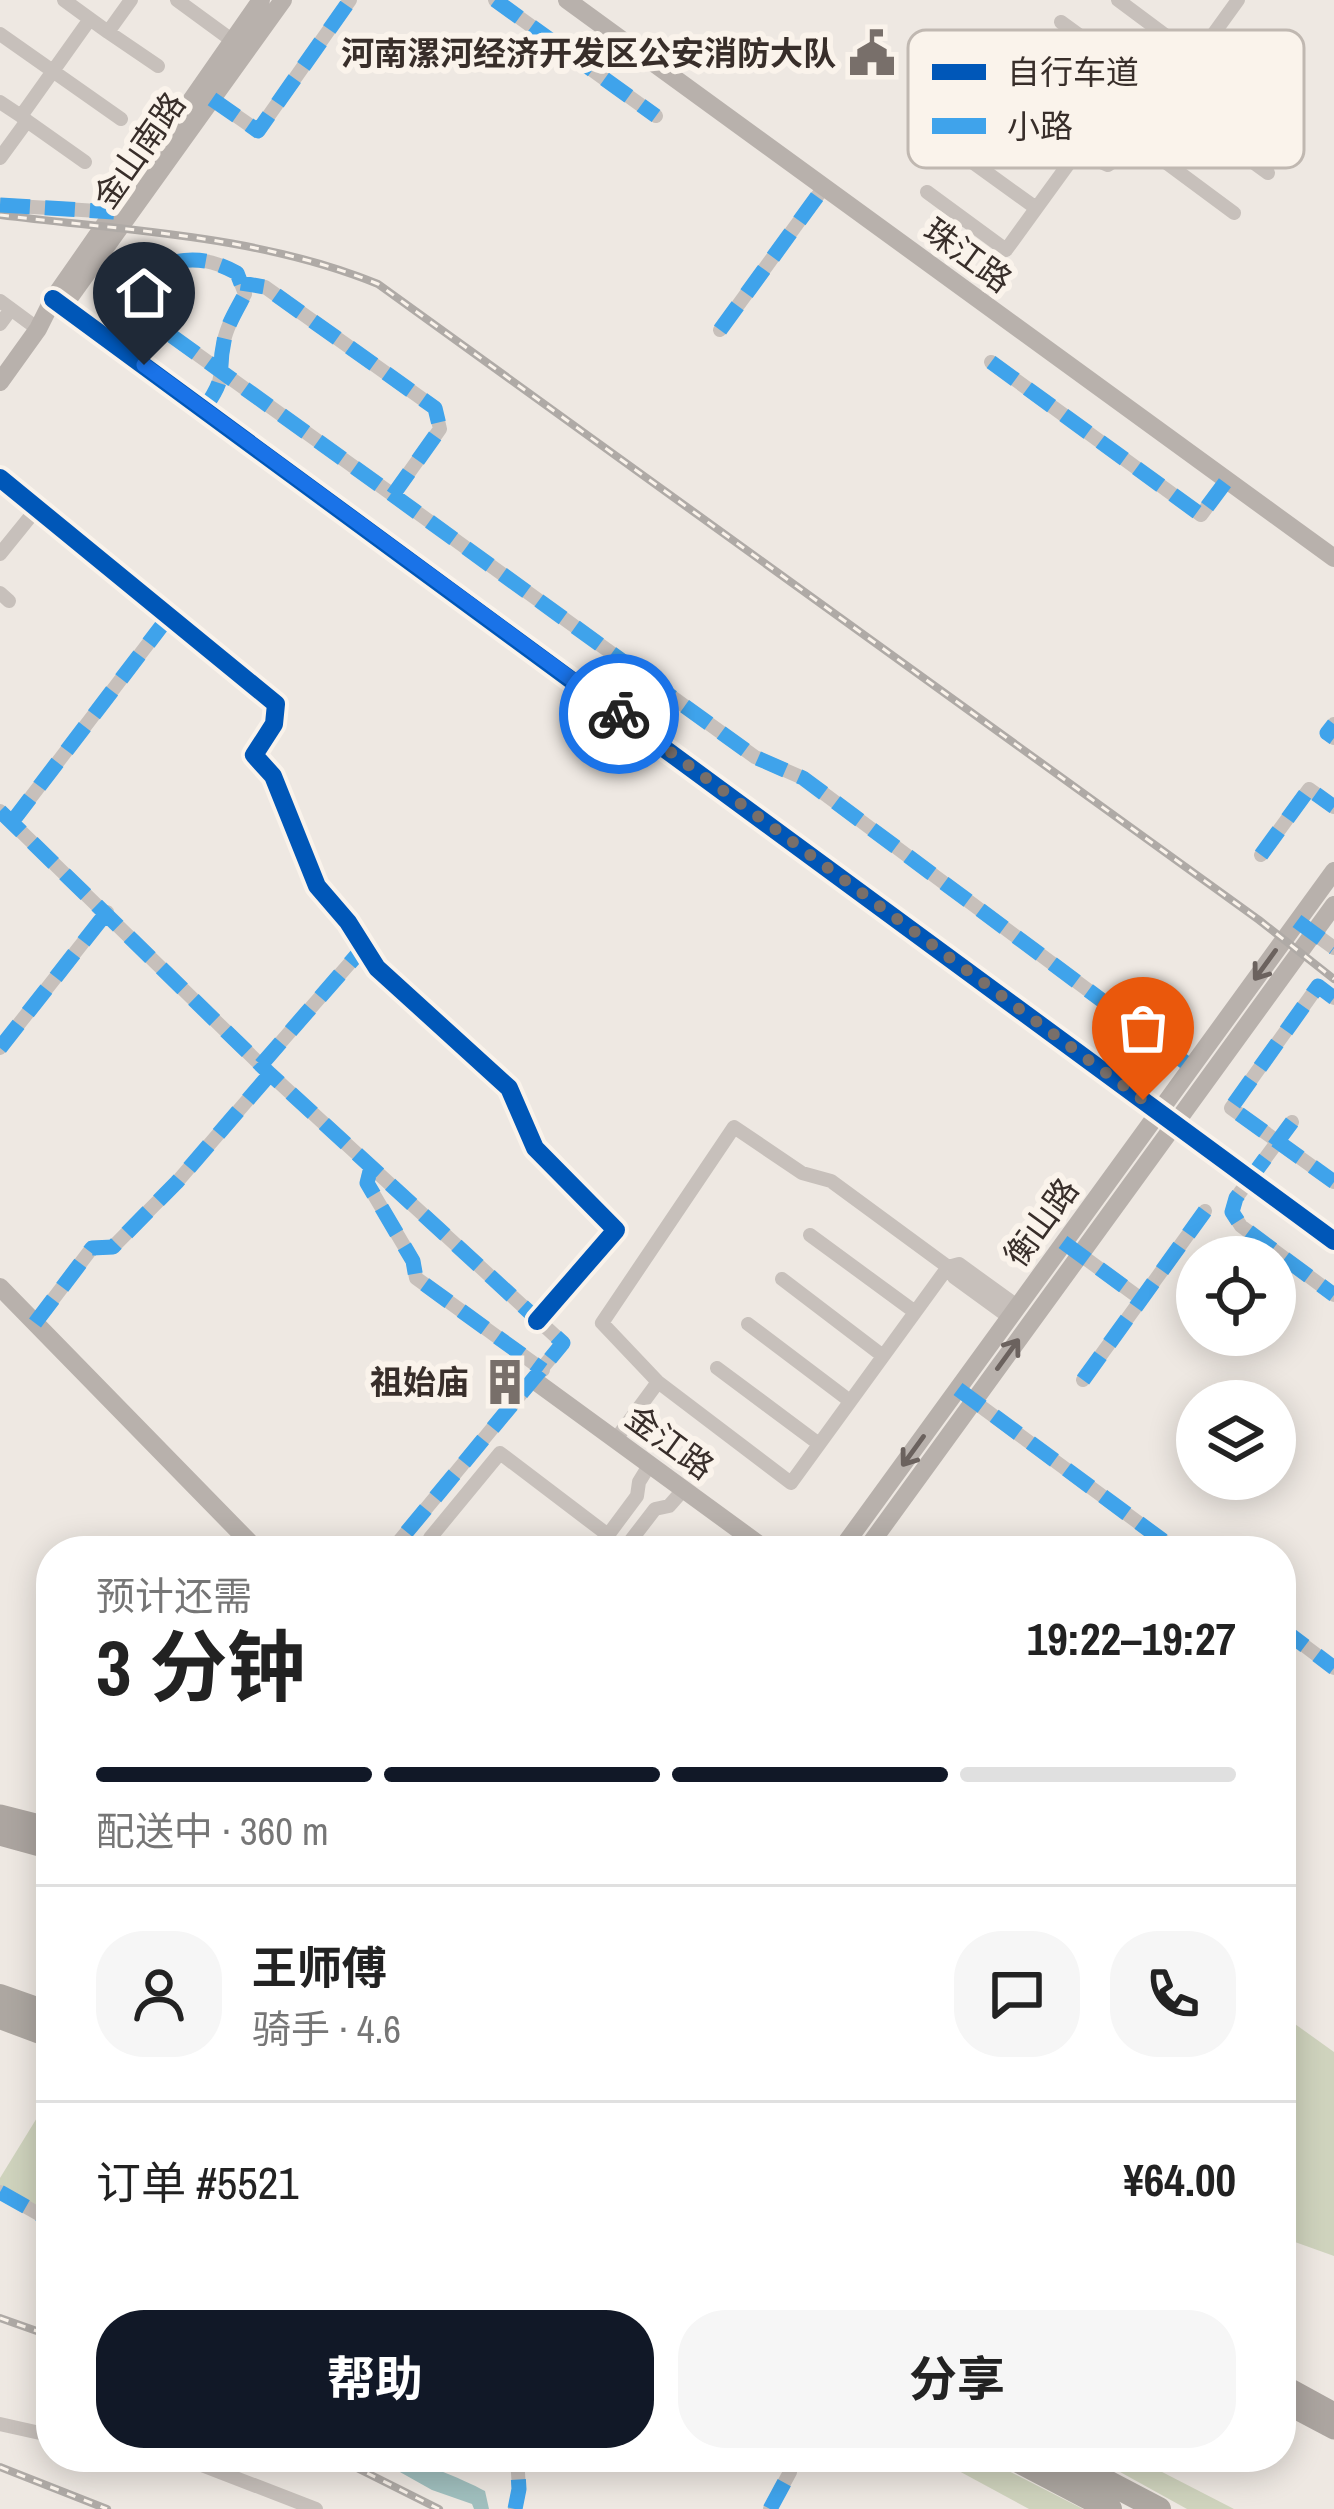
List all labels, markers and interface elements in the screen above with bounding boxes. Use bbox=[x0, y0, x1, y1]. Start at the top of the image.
public building icon: 河南漯河经济开发区公安消防大队 bbox=[847, 28, 897, 78]
legend bbox=[908, 30, 1304, 168]
place label: 河南漯河经济开发区公安消防大队 bbox=[341, 31, 836, 75]
text: 自行车道 bbox=[1007, 50, 1139, 94]
street label: 金山南路 bbox=[83, 83, 195, 217]
text: 小路 bbox=[1007, 104, 1073, 148]
street label: 珠江路 bbox=[915, 208, 1021, 302]
pin bbox=[93, 242, 195, 365]
icon: home bbox=[111, 260, 177, 326]
courier bbox=[559, 654, 679, 774]
icon: bike bbox=[586, 681, 652, 747]
one-way arrow bbox=[1252, 948, 1278, 981]
pin bbox=[1092, 977, 1194, 1100]
icon: bag bbox=[1110, 995, 1176, 1061]
street label: 衡山路 bbox=[994, 1169, 1088, 1275]
map controls bbox=[1176, 1236, 1296, 1500]
button: locate bbox=[1176, 1236, 1296, 1356]
one-way arrow bbox=[994, 1338, 1020, 1371]
building icon: 祖始庙 bbox=[480, 1357, 530, 1407]
place label: 祖始庙 bbox=[370, 1360, 469, 1404]
button: layers bbox=[1176, 1380, 1296, 1500]
street label: 金江路 bbox=[617, 1395, 723, 1489]
one-way arrow bbox=[900, 1434, 926, 1467]
text: 预计还需 bbox=[96, 1570, 252, 1622]
text: 19:22–19:27 bbox=[1027, 1608, 1236, 1669]
text: 3 分钟 bbox=[96, 1614, 305, 1719]
text: 配送中 · 360 m bbox=[96, 1805, 329, 1857]
button: person bbox=[96, 1931, 222, 2057]
button: chat bbox=[954, 1931, 1080, 2057]
button: phone bbox=[1110, 1931, 1236, 2057]
text: 王师傅 bbox=[252, 1937, 387, 1998]
text: 骑手 · 4.6 bbox=[252, 2003, 401, 2055]
text: ¥64.00 bbox=[1123, 2149, 1236, 2210]
text: 订单 #5521 bbox=[96, 2152, 299, 2213]
button: 帮助 bbox=[96, 2310, 654, 2448]
button: 分享 bbox=[678, 2310, 1236, 2448]

